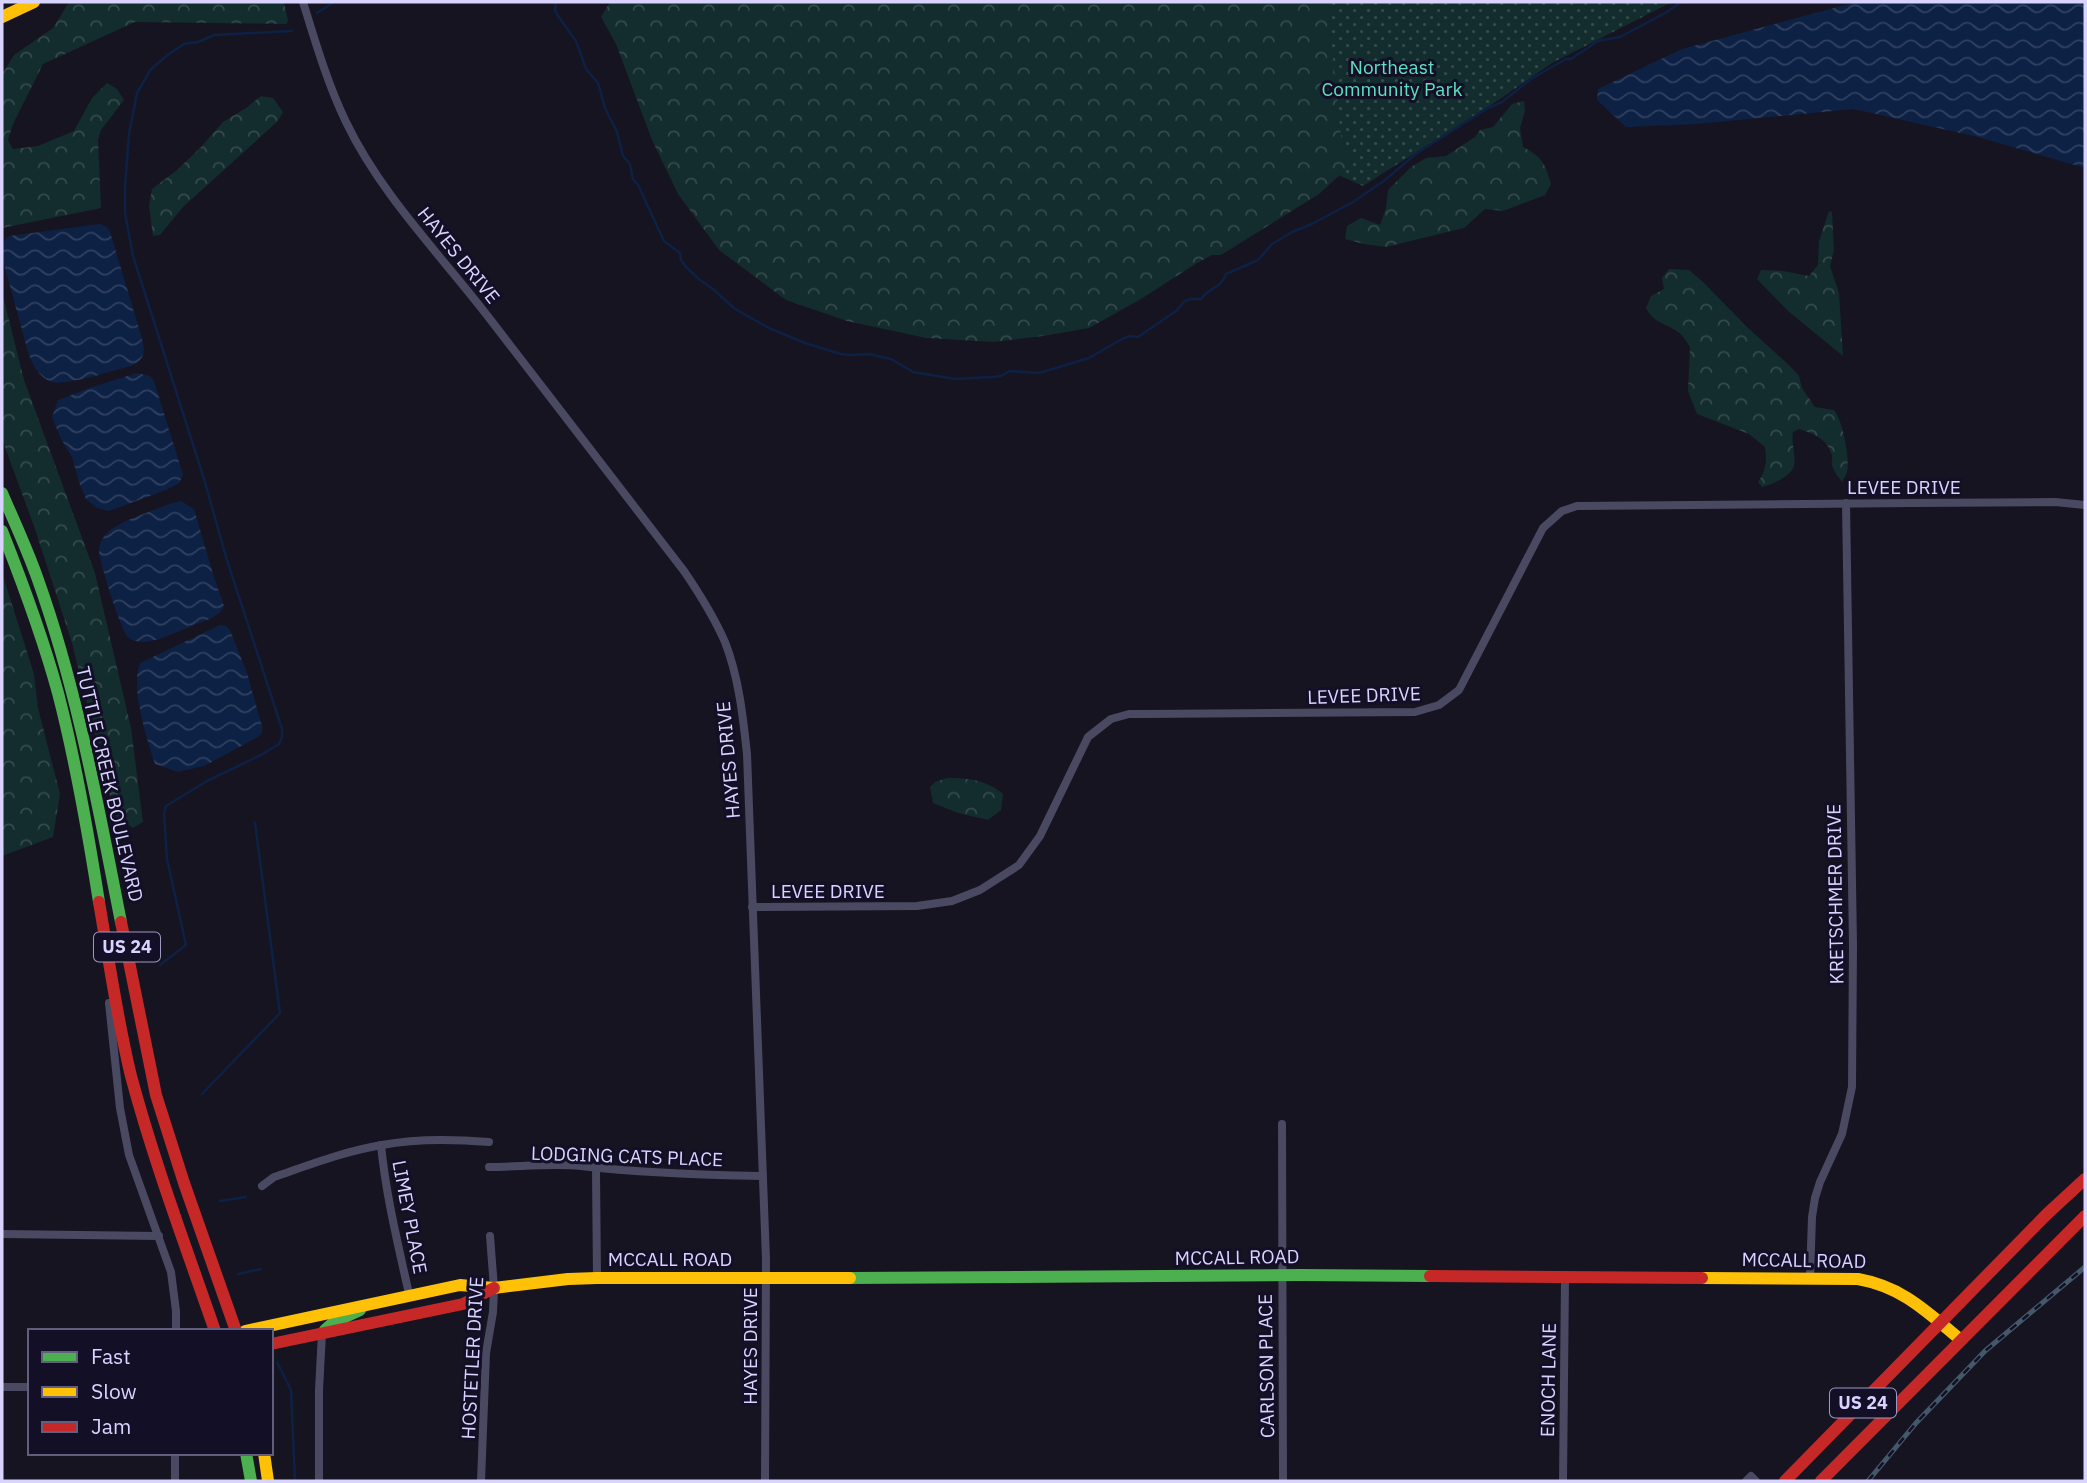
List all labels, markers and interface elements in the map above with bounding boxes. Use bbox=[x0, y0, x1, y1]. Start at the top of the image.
park label: Northeast Community Park bbox=[1321, 55, 1463, 101]
street label: HAYES DRIVE bbox=[413, 202, 505, 308]
street label: LEVEE DRIVE bbox=[1847, 475, 1961, 499]
street label: TUTTLE CREEK BOULEVARD bbox=[71, 664, 149, 904]
street label: LEVEE DRIVE bbox=[1307, 681, 1421, 709]
street label: HAYES DRIVE bbox=[711, 700, 745, 820]
street label: KRETSCHMER DRIVE bbox=[1821, 804, 1849, 984]
street label: LEVEE DRIVE bbox=[771, 879, 885, 903]
road number: US 24 bbox=[94, 932, 160, 962]
street label: LODGING CATS PLACE bbox=[531, 1141, 723, 1171]
street label: LIMEY PLACE bbox=[387, 1158, 433, 1276]
street label: MCCALL ROAD bbox=[1175, 1244, 1299, 1270]
street label: MCCALL ROAD bbox=[608, 1247, 732, 1271]
street label: MCCALL ROAD bbox=[1742, 1247, 1866, 1273]
street label: HOSTETLER DRIVE bbox=[456, 1276, 488, 1440]
street label: HAYES DRIVE bbox=[738, 1287, 762, 1405]
street label: CARLSON PLACE bbox=[1253, 1294, 1279, 1438]
street label: ENOCH LANE bbox=[1535, 1323, 1561, 1437]
legend bbox=[28, 1329, 273, 1455]
text: Fast bbox=[91, 1342, 131, 1370]
text: Slow bbox=[91, 1377, 137, 1405]
road number: US 24 bbox=[1830, 1388, 1896, 1418]
text: Jam bbox=[91, 1412, 131, 1440]

